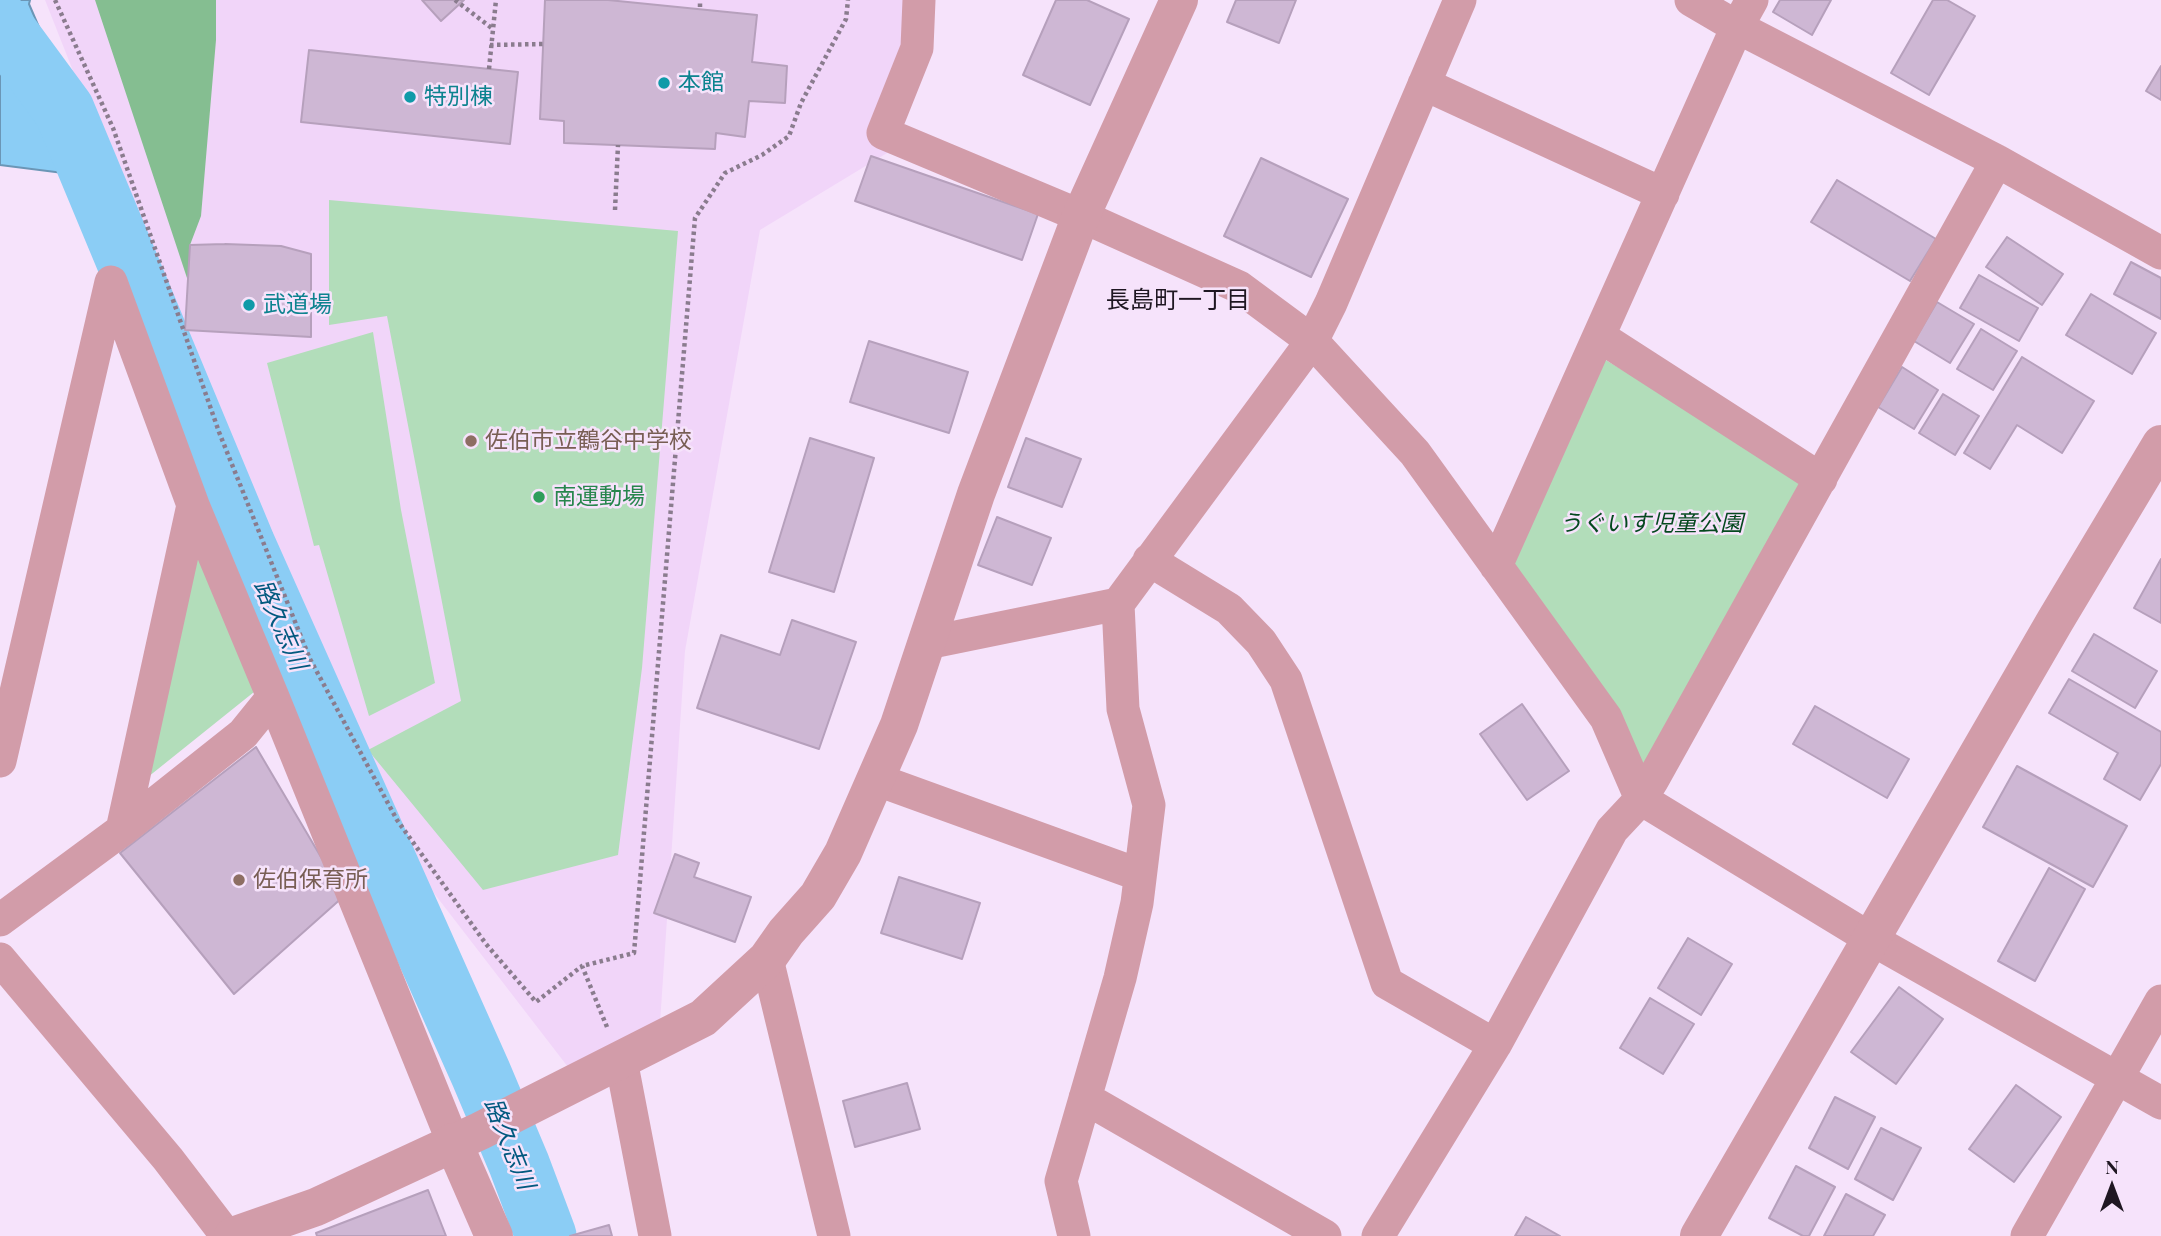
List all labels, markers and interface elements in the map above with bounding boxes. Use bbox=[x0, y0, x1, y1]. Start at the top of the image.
place label: 本館 bbox=[678, 69, 724, 97]
marker: 本館 bbox=[656, 75, 672, 91]
place label: 特別棟 bbox=[424, 83, 493, 111]
marker: 特別棟 bbox=[402, 89, 418, 105]
district label: 長島町一丁目 bbox=[1106, 287, 1250, 315]
place label: 武道場 bbox=[263, 291, 332, 319]
marker: 武道場 bbox=[241, 297, 257, 313]
place label: 佐伯市立鶴谷中学校 bbox=[485, 427, 692, 455]
marker: 佐伯市立鶴谷中学校 bbox=[463, 433, 479, 449]
place label: 南運動場 bbox=[553, 483, 645, 511]
marker: 南運動場 bbox=[531, 489, 547, 505]
park label: うぐいす児童公園 bbox=[1559, 510, 1743, 538]
water label: 路久志川 bbox=[247, 575, 313, 675]
place label: 佐伯保育所 bbox=[253, 866, 368, 894]
marker: 佐伯保育所 bbox=[231, 872, 247, 888]
water label: 路久志川 bbox=[478, 1094, 540, 1194]
north arrow bbox=[2077, 1152, 2147, 1222]
text: N bbox=[2105, 1153, 2119, 1179]

